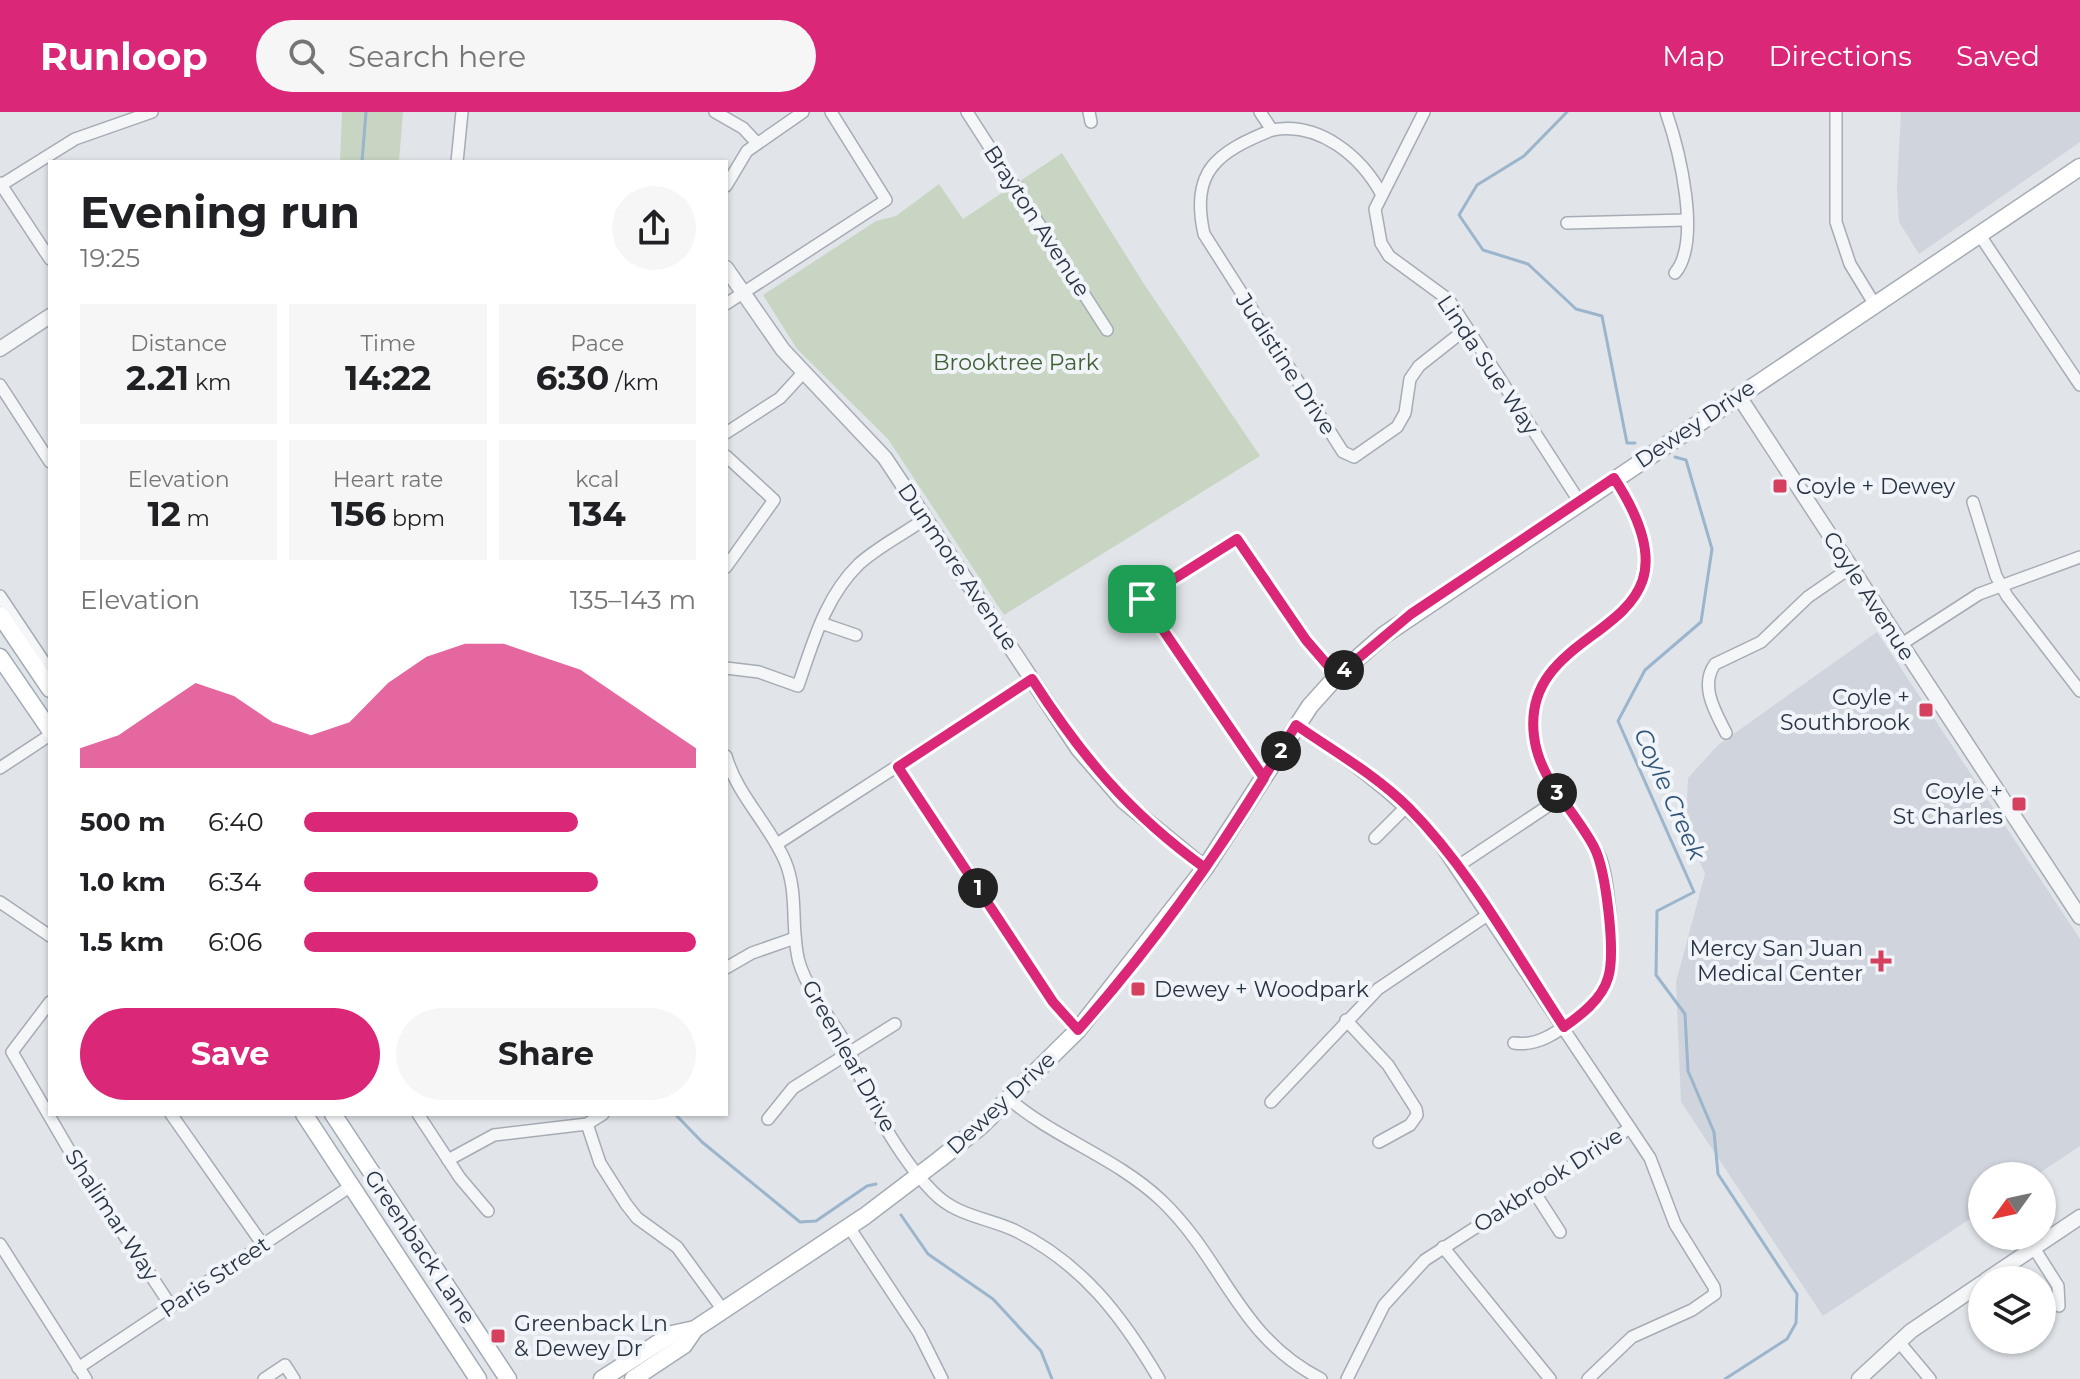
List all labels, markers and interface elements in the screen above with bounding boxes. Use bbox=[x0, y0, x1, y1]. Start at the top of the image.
search box bbox=[256, 20, 816, 92]
text: Runloop bbox=[40, 33, 208, 80]
icon: search bbox=[284, 34, 328, 78]
text: Search here bbox=[348, 38, 526, 75]
text: Map bbox=[1662, 39, 1724, 73]
text: Directions bbox=[1768, 39, 1912, 73]
text: Saved bbox=[1956, 39, 2040, 73]
street label: Brayton Avenue bbox=[978, 140, 1096, 302]
text: Evening run bbox=[80, 185, 360, 239]
button: share bbox=[612, 186, 696, 270]
text: 19:25 bbox=[80, 242, 140, 274]
street label: Judistine Drive bbox=[1230, 287, 1342, 440]
street label: Linda Sue Way bbox=[1431, 290, 1545, 440]
text: Distance bbox=[130, 330, 227, 357]
text: Time bbox=[360, 330, 416, 357]
text: Pace bbox=[570, 330, 624, 357]
park label: Brooktree Park bbox=[933, 349, 1100, 376]
text: 2.21 bbox=[126, 357, 189, 399]
text: 14:22 bbox=[345, 357, 431, 399]
text: 6:30 bbox=[536, 357, 609, 399]
text: km bbox=[189, 369, 231, 396]
text: /km bbox=[609, 369, 659, 396]
street label: Dewey Drive bbox=[1630, 374, 1760, 474]
text: Elevation bbox=[128, 466, 230, 493]
text: Heart rate bbox=[333, 466, 443, 493]
text: kcal bbox=[575, 466, 619, 493]
place label: Coyle + Dewey bbox=[1796, 473, 1955, 500]
marker: Coyle + Dewey bbox=[1771, 477, 1789, 495]
street label: Dunmore Avenue bbox=[892, 478, 1024, 656]
text: 12 bbox=[147, 493, 181, 535]
text: 156 bbox=[331, 493, 386, 535]
text: 134 bbox=[569, 493, 626, 535]
text: m bbox=[181, 505, 210, 532]
text: bpm bbox=[386, 505, 445, 532]
street label: Coyle Avenue bbox=[1817, 526, 1921, 666]
pin bbox=[1108, 565, 1176, 633]
icon: arrive bbox=[1120, 577, 1164, 621]
text: Elevation bbox=[80, 584, 200, 616]
text: 135–143 m bbox=[570, 584, 696, 616]
pin: 4 bbox=[1324, 650, 1364, 690]
text: 4 bbox=[1336, 656, 1352, 683]
place label: Coyle + Southbrook bbox=[1780, 684, 1911, 736]
marker: Coyle + Southbrook bbox=[1917, 701, 1935, 719]
water label: Coyle Creek bbox=[1628, 723, 1713, 866]
pin: 2 bbox=[1261, 731, 1301, 771]
text: 2 bbox=[1275, 737, 1287, 764]
pin: 3 bbox=[1537, 773, 1577, 813]
place label: Coyle + St Charles bbox=[1893, 778, 2003, 830]
text: 3 bbox=[1550, 779, 1564, 806]
marker: Coyle + St Charles bbox=[2010, 795, 2028, 813]
text: 500 m bbox=[80, 806, 165, 838]
text: 6:40 bbox=[208, 806, 264, 838]
text: 1.0 km bbox=[80, 866, 166, 898]
text: 6:34 bbox=[208, 866, 261, 898]
pin: 1 bbox=[958, 868, 998, 908]
text: 1 bbox=[974, 874, 982, 901]
text: 1.5 km bbox=[80, 926, 164, 958]
text: 6:06 bbox=[208, 926, 262, 958]
place label: Mercy San Juan Medical Center bbox=[1689, 935, 1863, 987]
marker: Mercy San Juan Medical Center bbox=[1870, 950, 1892, 972]
street label: Greenleaf Drive bbox=[796, 975, 902, 1137]
place label: Dewey + Woodpark bbox=[1154, 976, 1370, 1003]
marker: Dewey + Woodpark bbox=[1129, 980, 1147, 998]
button: Save bbox=[80, 1008, 380, 1100]
button: Share bbox=[396, 1008, 696, 1100]
street label: Dewey Drive bbox=[941, 1046, 1061, 1160]
street label: Oakbrook Drive bbox=[1468, 1122, 1628, 1238]
street label: Shalimar Way bbox=[59, 1144, 165, 1286]
north arrow bbox=[1968, 1162, 2056, 1250]
map controls bbox=[1968, 1162, 2056, 1354]
street label: Greenback Lane bbox=[358, 1165, 482, 1329]
street label: Paris Street bbox=[155, 1231, 275, 1323]
button: layers bbox=[1968, 1266, 2056, 1354]
place label: Greenback Ln & Dewey Dr bbox=[514, 1310, 668, 1362]
marker: Greenback Ln & Dewey Dr bbox=[489, 1327, 507, 1345]

